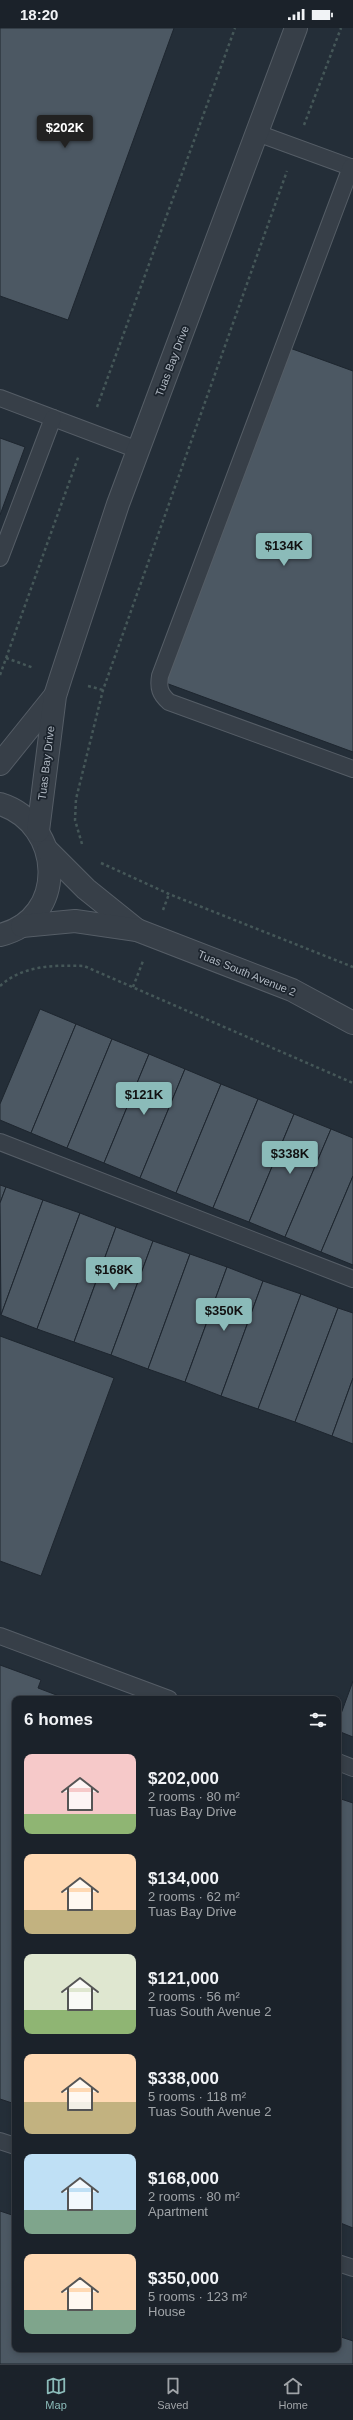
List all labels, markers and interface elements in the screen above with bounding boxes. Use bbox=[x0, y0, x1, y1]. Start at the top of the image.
text: 18:20 bbox=[20, 6, 58, 23]
pin: $202K bbox=[37, 115, 93, 149]
text: $202K bbox=[46, 120, 84, 135]
street label: Tuas Bay Drive bbox=[153, 324, 191, 398]
pin: $134K bbox=[256, 533, 312, 567]
text: $134K bbox=[265, 538, 303, 553]
street label: Tuas Bay Drive bbox=[35, 725, 57, 801]
street label: Tuas South Avenue 2 bbox=[196, 948, 298, 998]
pin: $121K bbox=[116, 1082, 172, 1116]
text: $121K bbox=[125, 1087, 163, 1102]
pin: $338K bbox=[262, 1141, 318, 1175]
text: $338K bbox=[271, 1146, 309, 1161]
pin: $168K bbox=[86, 1257, 142, 1291]
text: $168K bbox=[95, 1262, 133, 1277]
pin: $350K bbox=[196, 1298, 252, 1332]
text: $350K bbox=[205, 1303, 243, 1318]
icon: filters bbox=[307, 1709, 329, 1731]
text: 6 homes bbox=[24, 1710, 93, 1729]
text: $202,000 bbox=[148, 1769, 219, 1788]
icon: home bbox=[56, 1770, 104, 1818]
text: 2 rooms · 80 m² bbox=[148, 1789, 240, 1804]
text: Tuas Bay Drive bbox=[148, 1804, 236, 1819]
text: $134,000 bbox=[148, 1869, 219, 1888]
icon: home bbox=[56, 1870, 104, 1918]
text: 2 rooms · 62 m² bbox=[148, 1889, 240, 1904]
text: Tuas Bay Drive bbox=[148, 1904, 236, 1919]
text: $121,000 bbox=[148, 1969, 219, 1988]
icon: home bbox=[56, 1970, 104, 2018]
text: 2 rooms · 56 m² bbox=[148, 1989, 240, 2004]
text: Tuas South Avenue 2 bbox=[148, 2004, 272, 2019]
text: $338,000 bbox=[148, 2069, 219, 2088]
icon: home bbox=[56, 2070, 104, 2118]
text: 5 rooms · 118 m² bbox=[148, 2089, 246, 2104]
text: Tuas South Avenue 2 bbox=[148, 2104, 272, 2119]
text: $168,000 bbox=[148, 2169, 219, 2188]
icon: home bbox=[56, 2170, 104, 2218]
text: 2 rooms · 80 m² bbox=[148, 2189, 240, 2204]
text: Apartment bbox=[148, 2204, 208, 2219]
text: $350,000 bbox=[148, 2269, 219, 2288]
icon: home bbox=[56, 2270, 104, 2318]
text: 5 rooms · 123 m² bbox=[148, 2289, 247, 2304]
text: House bbox=[148, 2304, 186, 2319]
tab: Map bbox=[45, 2375, 67, 2411]
tab: Saved bbox=[157, 2375, 188, 2411]
tab: Home bbox=[279, 2375, 308, 2411]

